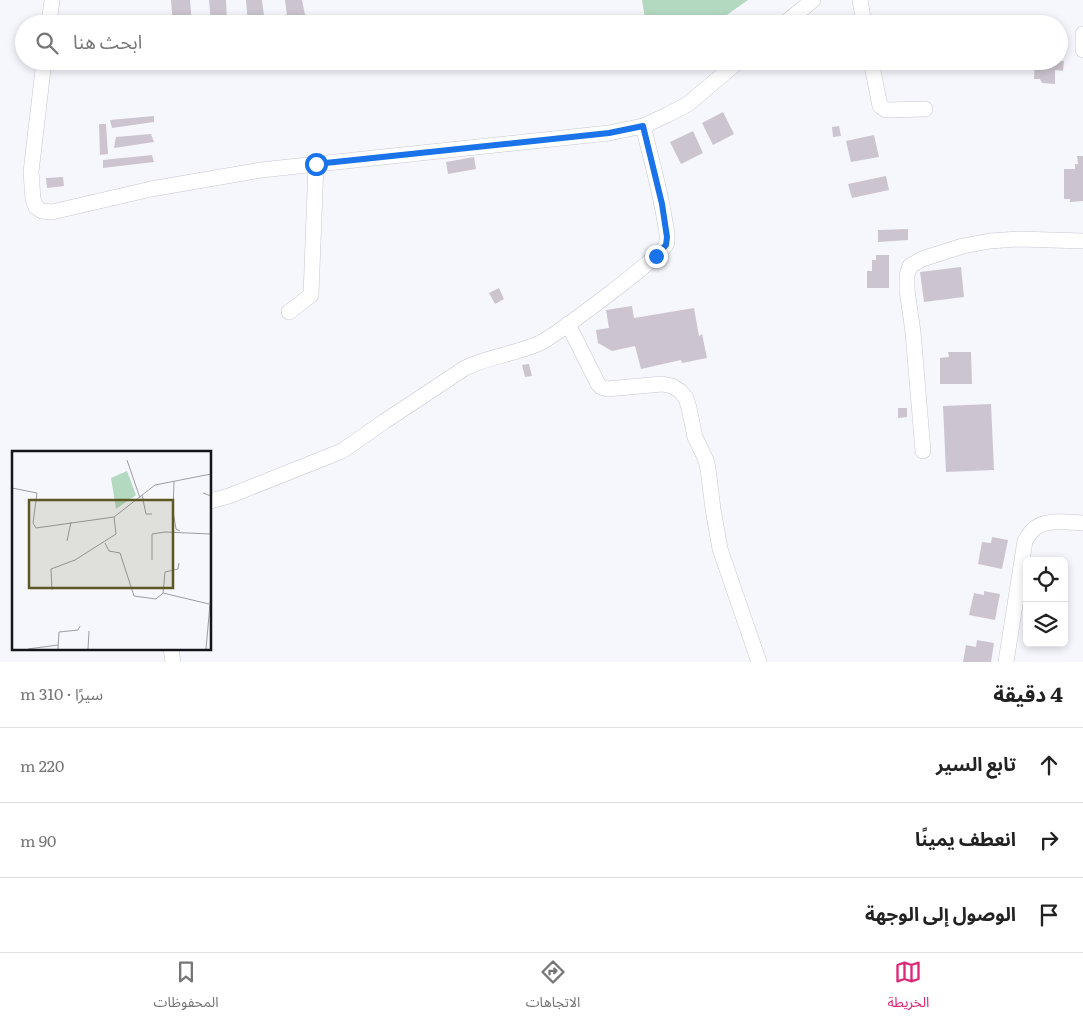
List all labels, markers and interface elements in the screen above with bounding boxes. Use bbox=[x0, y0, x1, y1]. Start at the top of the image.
search box bbox=[15, 15, 1068, 70]
text: ابحث هنا bbox=[73, 27, 142, 55]
icon: search bbox=[33, 29, 61, 57]
route start bbox=[305, 153, 328, 176]
route end bbox=[645, 245, 668, 268]
inset map bbox=[12, 451, 211, 650]
map controls bbox=[1023, 557, 1068, 647]
button: locate bbox=[1023, 557, 1068, 602]
button: layers bbox=[1023, 602, 1068, 647]
text: 4 دقيقة bbox=[993, 677, 1063, 708]
text: سيرًا · 310 m bbox=[20, 681, 103, 705]
text: تابع السير bbox=[936, 749, 1016, 777]
icon: ahead bbox=[1035, 751, 1063, 779]
text: 220 m bbox=[20, 753, 64, 777]
text: انعطف يمينًا bbox=[915, 824, 1016, 852]
icon: right bbox=[1035, 826, 1063, 854]
text: 90 m bbox=[20, 828, 56, 852]
text: الوصول إلى الوجهة bbox=[865, 899, 1016, 927]
icon: arrive bbox=[1035, 901, 1063, 929]
tab: المحفوظات bbox=[154, 958, 219, 1017]
tab: الاتجاهات bbox=[526, 958, 580, 1017]
tab: الخريطة bbox=[887, 958, 929, 1017]

